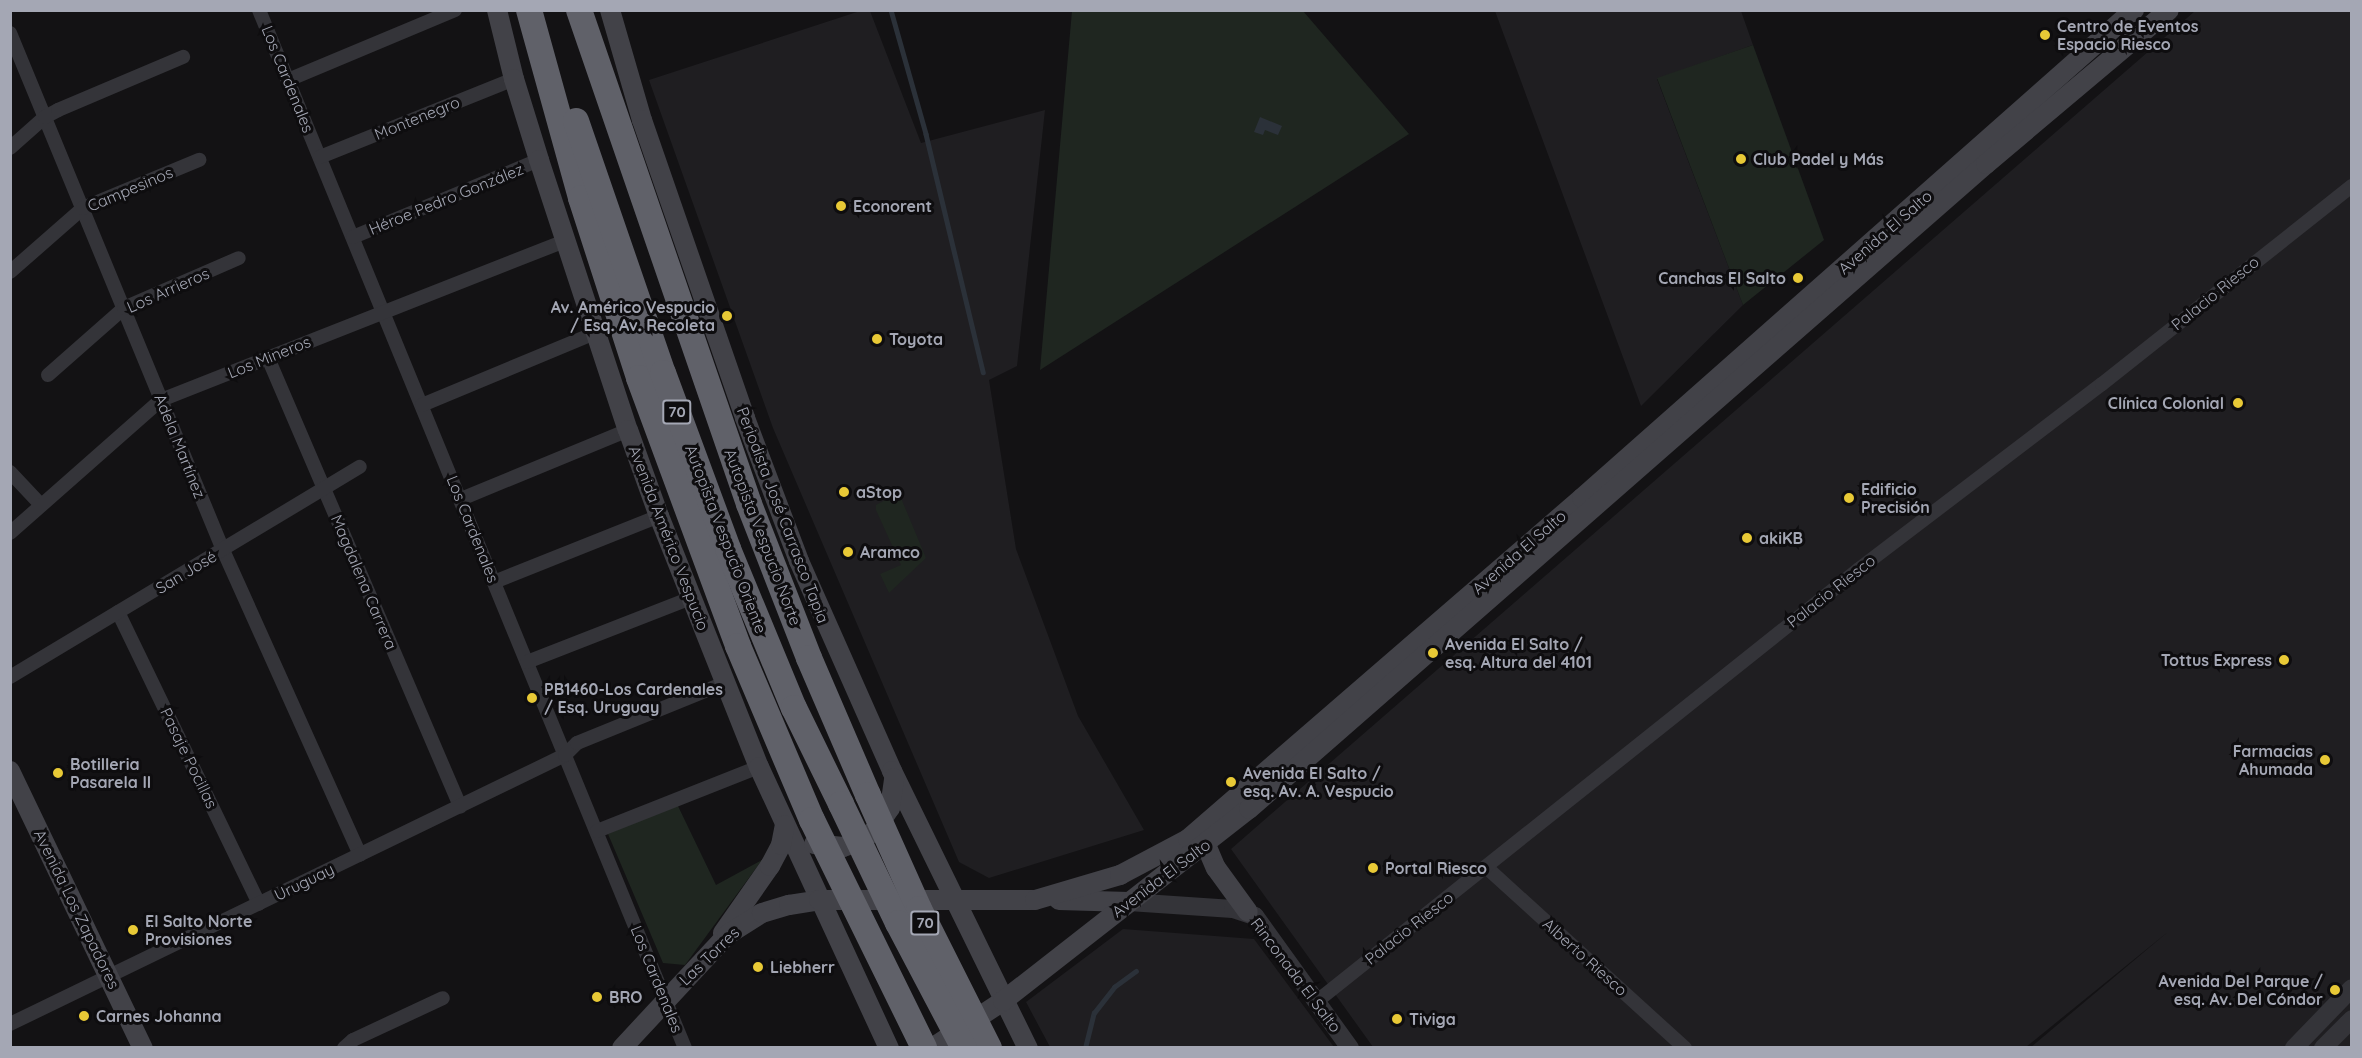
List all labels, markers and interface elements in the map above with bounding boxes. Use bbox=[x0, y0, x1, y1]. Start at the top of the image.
place label: Centro de Eventos Espacio Riesco bbox=[2057, 16, 2199, 54]
street label: Los Cardenales bbox=[258, 23, 318, 135]
marker: Centro de Eventos Espacio Riesco bbox=[2038, 28, 2052, 42]
street label: Montenegro bbox=[372, 92, 462, 144]
place label: Club Padel y Más bbox=[1753, 149, 1884, 169]
marker: Club Padel y Más bbox=[1734, 152, 1748, 166]
street label: Héroe Pedro González bbox=[366, 159, 526, 239]
street label: Campesinos bbox=[84, 162, 176, 216]
street label: Avenida El Salto bbox=[1834, 186, 1936, 278]
place label: Econorent bbox=[853, 196, 932, 216]
marker: Econorent bbox=[834, 199, 848, 213]
street label: Palacio Riesco bbox=[2167, 252, 2263, 334]
street label: Los Arrieros bbox=[124, 263, 212, 317]
place label: Canchas El Salto bbox=[1658, 268, 1786, 288]
marker: Canchas El Salto bbox=[1791, 271, 1805, 285]
place label: Av. Américo Vespucio / Esq. Av. Recoleta bbox=[551, 297, 715, 335]
marker: Av. Américo Vespucio / Esq. Av. Recoleta bbox=[720, 309, 734, 323]
place label: Toyota bbox=[889, 329, 943, 349]
street label: Los Mineros bbox=[225, 332, 313, 382]
marker: Toyota bbox=[870, 332, 884, 346]
street label: Adela Martínez bbox=[150, 391, 210, 501]
place label: Clínica Colonial bbox=[2108, 393, 2224, 413]
marker: Clínica Colonial bbox=[2229, 394, 2247, 412]
road number: 70 bbox=[662, 400, 692, 424]
street label: Periodista José Carrasco Tapia bbox=[733, 404, 833, 626]
street label: Autopista Vespucio Oriente bbox=[681, 442, 771, 636]
street label: Avenida Américo Vespucio bbox=[625, 443, 713, 633]
street label: Autopista Vespucio Norte bbox=[720, 446, 806, 628]
street label: Los Cardenales bbox=[443, 473, 503, 585]
place label: Edificio Precisión bbox=[1861, 479, 1930, 517]
place label: aStop bbox=[856, 482, 902, 502]
marker: aStop bbox=[837, 485, 851, 499]
marker: Edificio Precisión bbox=[1842, 491, 1856, 505]
street label: Avenida El Salto bbox=[1468, 506, 1570, 598]
street label: Magdalena Carrera bbox=[327, 512, 401, 652]
place label: akiKB bbox=[1759, 528, 1803, 548]
marker: akiKB bbox=[1740, 531, 1754, 545]
place label: Aramco bbox=[860, 542, 920, 562]
marker: Aramco bbox=[841, 545, 855, 559]
street label: San José bbox=[152, 546, 220, 598]
street label: Palacio Riesco bbox=[1783, 551, 1879, 631]
place label: Avenida El Salto / esq. Altura del 4101 bbox=[1445, 634, 1592, 672]
marker: Avenida El Salto / esq. Altura del 4101 bbox=[1426, 646, 1440, 660]
place label: Tottus Express bbox=[2161, 650, 2272, 670]
marker: Tottus Express bbox=[2277, 653, 2291, 667]
place label: PB1460-Los Cardenales / Esq. Uruguay bbox=[544, 679, 723, 717]
marker: PB1460-Los Cardenales / Esq. Uruguay bbox=[525, 691, 539, 705]
street label: Pasaje Pocillas bbox=[156, 705, 222, 811]
place label: Farmacias Ahumada bbox=[2233, 741, 2313, 779]
marker: Farmacias Ahumada bbox=[2318, 753, 2332, 767]
place label: Botilleria Pasarela II bbox=[70, 754, 151, 792]
place label: Avenida El Salto / esq. Av. A. Vespucio bbox=[1243, 763, 1394, 801]
marker: Botilleria Pasarela II bbox=[51, 766, 65, 780]
marker: Avenida El Salto / esq. Av. A. Vespucio bbox=[1224, 775, 1238, 789]
street label: Avenida Los Zapadores bbox=[30, 826, 124, 992]
street label: Avenida El Salto bbox=[1108, 835, 1214, 921]
place label: Portal Riesco bbox=[1385, 858, 1487, 878]
street label: Uruguay bbox=[271, 859, 337, 905]
marker: Portal Riesco bbox=[1366, 861, 1380, 875]
street label: Palacio Riesco bbox=[1361, 888, 1457, 968]
place label: El Salto Norte Provisiones bbox=[145, 911, 252, 949]
road number: 70 bbox=[910, 911, 940, 935]
street label: Rinconada El Salto bbox=[1247, 914, 1345, 1036]
street label: Alberto Riesco bbox=[1539, 914, 1631, 1000]
marker: El Salto Norte Provisiones bbox=[126, 923, 140, 937]
street label: Los Cardenales bbox=[627, 923, 687, 1035]
street label: Las Torres bbox=[675, 923, 743, 989]
place label: Liebherr bbox=[770, 957, 835, 977]
marker: Liebherr bbox=[751, 960, 765, 974]
place label: Avenida Del Parque / esq. Av. Del Cóndor bbox=[2159, 971, 2323, 1009]
marker: Avenida Del Parque / esq. Av. Del Cóndor bbox=[2328, 983, 2342, 997]
place label: BRO bbox=[609, 987, 642, 1007]
marker: BRO bbox=[590, 990, 604, 1004]
place label: Carnes Johanna bbox=[96, 1006, 222, 1026]
marker: Carnes Johanna bbox=[77, 1009, 91, 1023]
place label: Tiviga bbox=[1409, 1009, 1456, 1029]
marker: Tiviga bbox=[1390, 1012, 1404, 1026]

